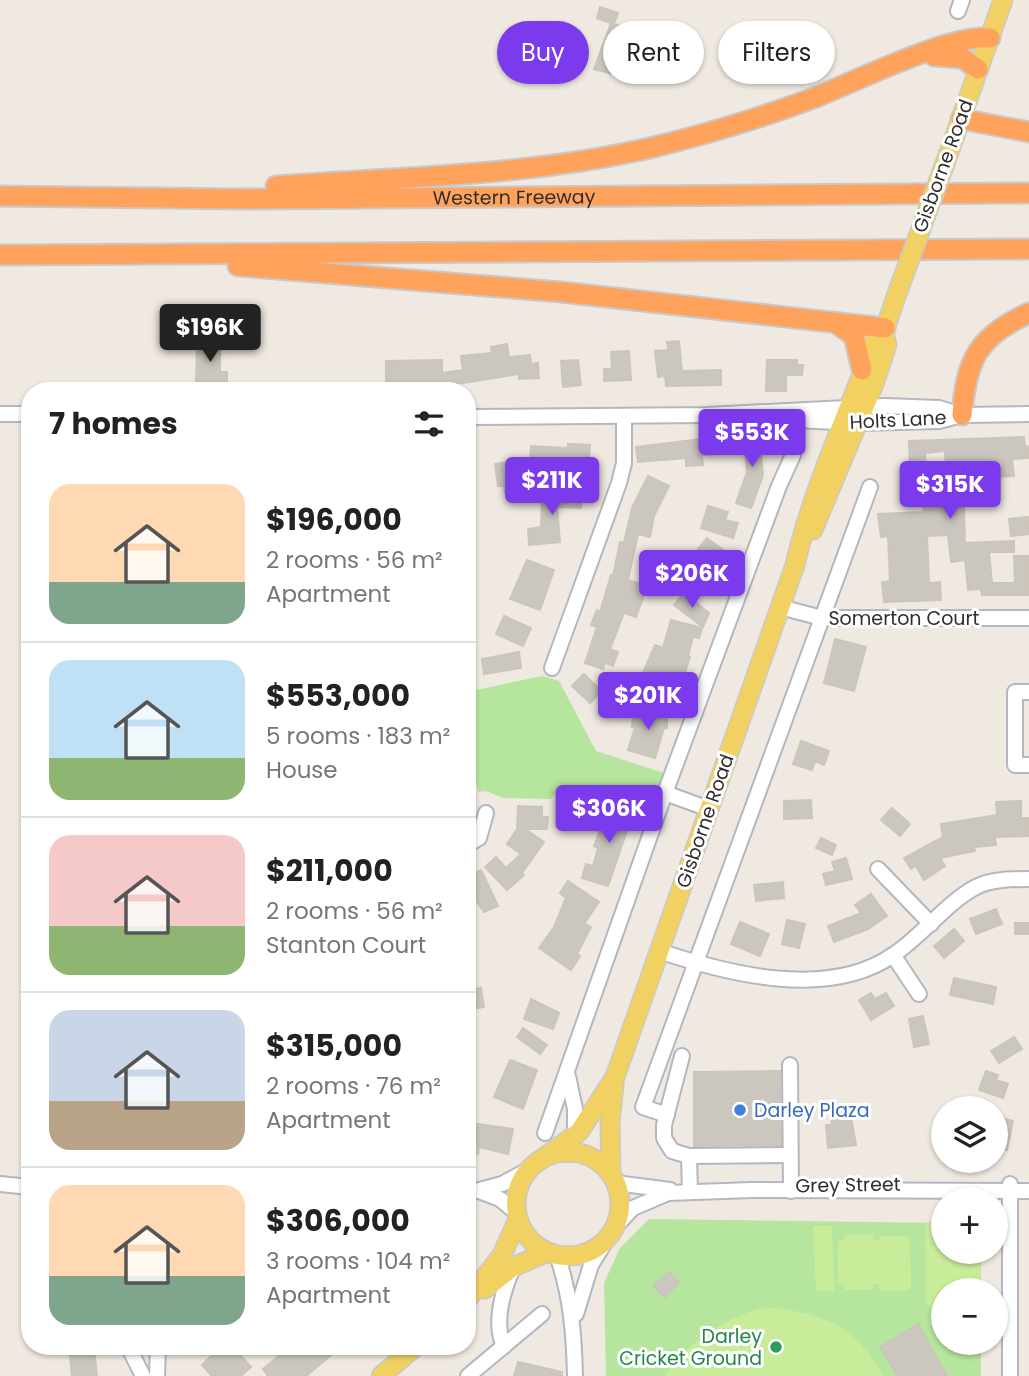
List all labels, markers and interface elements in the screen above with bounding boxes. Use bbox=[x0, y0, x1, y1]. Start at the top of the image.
chip: Buy bbox=[497, 21, 589, 84]
chip: Rent bbox=[603, 21, 704, 84]
chip: Filters bbox=[718, 21, 835, 84]
street label: Gisborne Road bbox=[906, 96, 980, 236]
street label: Western Freeway bbox=[433, 183, 596, 211]
pin: $196K bbox=[161, 304, 259, 364]
text: $196K bbox=[176, 311, 244, 343]
text: 7 homes bbox=[49, 402, 178, 445]
street label: Holts Lane bbox=[849, 404, 947, 436]
icon: filters bbox=[410, 405, 448, 443]
pin: $553K bbox=[703, 410, 801, 469]
text: $553K bbox=[715, 416, 789, 448]
pin: $211K bbox=[503, 458, 601, 517]
pin: $315K bbox=[901, 462, 999, 521]
text: $211K bbox=[521, 464, 583, 496]
text: $315K bbox=[916, 468, 984, 500]
text: $196,000 bbox=[266, 498, 402, 541]
icon: home bbox=[105, 512, 189, 596]
text: 2 rooms · 56 m² bbox=[266, 544, 443, 576]
pin: $206K bbox=[643, 550, 741, 610]
text: $206K bbox=[655, 557, 729, 589]
text: Apartment bbox=[266, 578, 391, 610]
street label: Somerton Court bbox=[828, 605, 980, 632]
pin: $201K bbox=[599, 672, 697, 732]
text: $553,000 bbox=[266, 674, 410, 717]
text: $201K bbox=[614, 679, 682, 711]
icon: home bbox=[105, 688, 189, 772]
text: 5 rooms · 183 m² bbox=[266, 720, 450, 752]
street label: Gisborne Road bbox=[669, 750, 741, 892]
text: House bbox=[266, 754, 338, 786]
pin: $306K bbox=[560, 786, 658, 845]
text: $306K bbox=[572, 792, 646, 824]
text: $211,000 bbox=[266, 849, 393, 892]
icon: home bbox=[105, 863, 189, 947]
text: 2 rooms · 56 m² bbox=[266, 895, 443, 927]
text: Stanton Court bbox=[266, 929, 426, 961]
text: $315,000 bbox=[266, 1024, 402, 1067]
icon: home bbox=[105, 1038, 189, 1122]
text: 2 rooms · 76 m² bbox=[266, 1070, 441, 1102]
map controls bbox=[931, 1096, 1008, 1355]
button: layers bbox=[931, 1096, 1008, 1173]
place label: Darley Plaza bbox=[754, 1097, 870, 1124]
marker: Darley Plaza bbox=[732, 1102, 748, 1118]
text: Apartment bbox=[266, 1104, 391, 1136]
street label: Grey Street bbox=[795, 1171, 901, 1199]
button: + bbox=[931, 1187, 1008, 1264]
text: $306,000 bbox=[266, 1199, 410, 1242]
icon: home bbox=[105, 1213, 189, 1297]
text: 3 rooms · 104 m² bbox=[266, 1245, 450, 1277]
button: − bbox=[931, 1278, 1008, 1355]
text: Apartment bbox=[266, 1279, 391, 1311]
place label: Darley Cricket Ground bbox=[619, 1323, 762, 1372]
marker: Darley Cricket Ground bbox=[768, 1339, 784, 1355]

